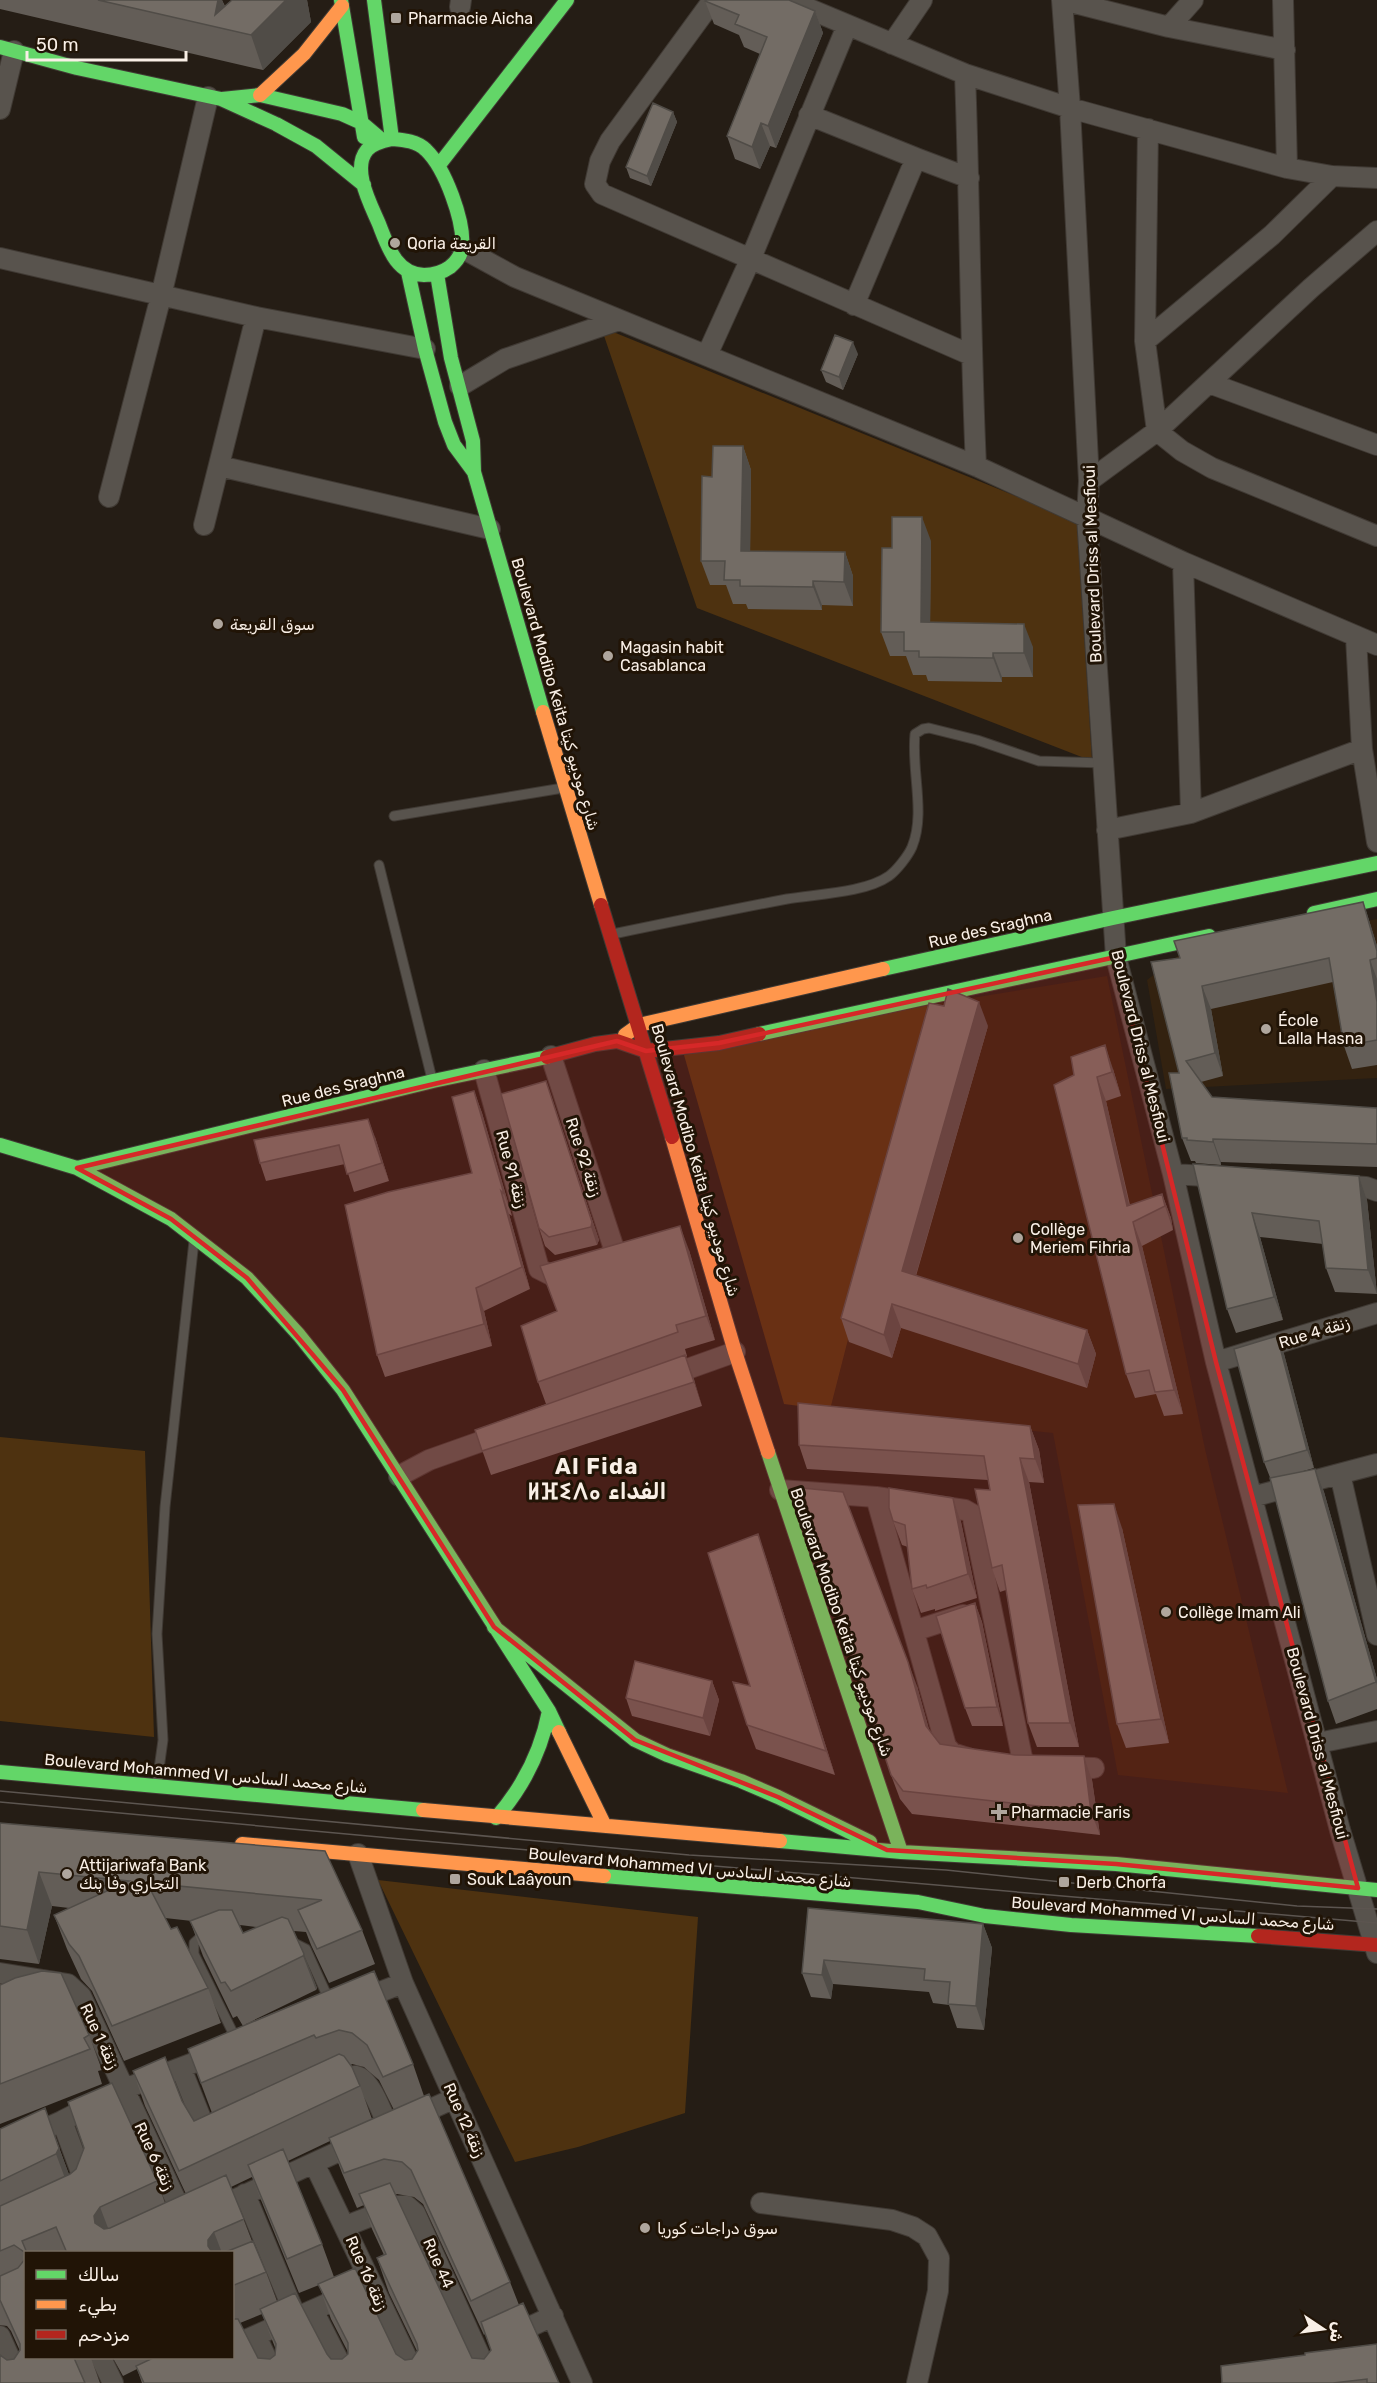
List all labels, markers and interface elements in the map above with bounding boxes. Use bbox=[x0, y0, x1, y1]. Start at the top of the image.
place label: Pharmacie Aicha bbox=[408, 9, 533, 28]
marker: Pharmacie Aicha bbox=[389, 11, 403, 25]
scale bar bbox=[27, 24, 186, 62]
text: 50 m bbox=[36, 34, 79, 56]
place label: Qoria القريعة bbox=[407, 234, 496, 254]
marker: Qoria القريعة bbox=[388, 236, 402, 250]
street label: Boulevard Driss al Mesfioui bbox=[1080, 465, 1105, 663]
street label: Boulevard Modibo Keita شارع موديبو كيتا bbox=[505, 556, 604, 833]
place label: سوق القريعة bbox=[230, 615, 315, 635]
marker: سوق القريعة bbox=[211, 617, 225, 631]
place label: Magasin habit Casablanca bbox=[620, 638, 724, 675]
marker: Magasin habit Casablanca bbox=[601, 649, 615, 663]
street label: Rue des Sraghna bbox=[927, 905, 1054, 952]
street label: Boulevard Driss al Mesfioui bbox=[1107, 948, 1174, 1144]
place label: École Lalla Hasna bbox=[1278, 1011, 1363, 1048]
street label: Boulevard Modibo Keita شارع موديبو كيتا bbox=[645, 1022, 744, 1299]
marker: École Lalla Hasna bbox=[1259, 1022, 1273, 1036]
street label: Rue des Sraghna bbox=[280, 1062, 407, 1111]
street label: Rue 92 زنقة bbox=[561, 1115, 605, 1200]
street label: Rue 91 زنقة bbox=[491, 1128, 531, 1210]
place label: Collège Meriem Fihria bbox=[1030, 1220, 1130, 1257]
marker: Collège Meriem Fihria bbox=[1011, 1231, 1025, 1245]
street label: Rue 4 زنقة bbox=[1276, 1313, 1352, 1353]
district label: Al Fida ⵍⴼⵉⴷⴰ الفداء bbox=[528, 1453, 666, 1505]
street label: Boulevard Modibo Keita شارع موديبو كيتا bbox=[785, 1485, 897, 1760]
place label: Collège Imam Ali bbox=[1178, 1603, 1301, 1622]
marker: Collège Imam Ali bbox=[1159, 1605, 1173, 1619]
street label: Boulevard Driss al Mesfioui bbox=[1283, 1645, 1352, 1841]
street label: Boulevard Mohammed VI شارع محمد السادس bbox=[44, 1750, 368, 1799]
place label: Pharmacie Faris bbox=[1011, 1803, 1130, 1822]
marker: Pharmacie Faris bbox=[992, 1805, 1006, 1819]
street label: Boulevard Mohammed VI شارع محمد السادس bbox=[528, 1844, 852, 1893]
place label: Attijariwafa Bank التجاري وفا بنك bbox=[79, 1856, 207, 1895]
marker: Attijariwafa Bank التجاري وفا بنك bbox=[60, 1867, 74, 1881]
place label: Souk Laâyoun bbox=[467, 1870, 571, 1889]
marker: Souk Laâyoun bbox=[448, 1872, 462, 1886]
place label: Derb Chorfa bbox=[1076, 1873, 1166, 1892]
marker: Derb Chorfa bbox=[1057, 1875, 1071, 1889]
street label: Boulevard Mohammed VI شارع محمد السادس bbox=[1011, 1893, 1335, 1936]
street label: Rue 1 زنقة bbox=[75, 2000, 123, 2073]
street label: Rue 12 زنقة bbox=[439, 2080, 489, 2161]
street label: Rue 6 زنقة bbox=[130, 2119, 179, 2194]
place label: سوق دراجات كوريا bbox=[657, 2219, 778, 2239]
marker: سوق دراجات كوريا bbox=[638, 2221, 652, 2235]
street label: Rue 16 زنقة bbox=[341, 2233, 391, 2314]
street label: Rue 44 bbox=[419, 2235, 458, 2291]
legend bbox=[24, 2251, 234, 2359]
text: سالك bbox=[78, 2264, 119, 2286]
text: بطيء bbox=[78, 2294, 117, 2318]
north arrow bbox=[1293, 2299, 1353, 2359]
text: ش bbox=[1326, 2320, 1349, 2344]
text: مزدحم bbox=[78, 2324, 130, 2347]

